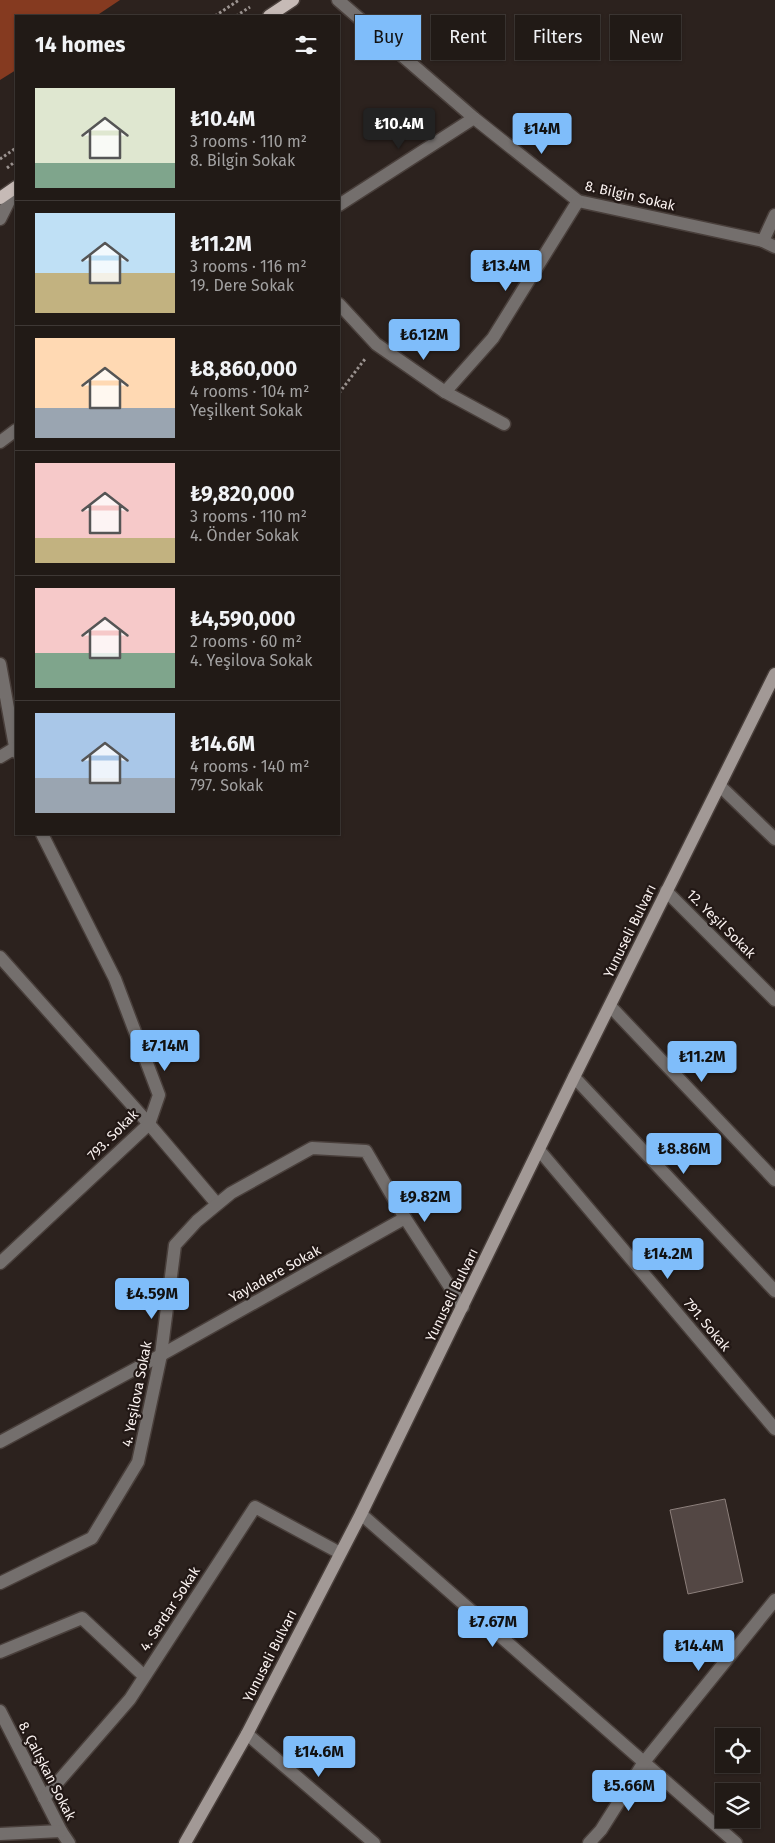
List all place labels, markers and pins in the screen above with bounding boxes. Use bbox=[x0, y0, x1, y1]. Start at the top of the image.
pin: ₺10.4M bbox=[358, 108, 440, 150]
pin: ₺14M bbox=[512, 112, 572, 155]
pin: ₺13.4M bbox=[465, 250, 547, 292]
pin: ₺6.12M bbox=[383, 318, 465, 361]
pin: ₺7.14M bbox=[124, 1030, 206, 1072]
pin: ₺11.2M bbox=[661, 1040, 743, 1083]
pin: ₺8.86M bbox=[643, 1132, 725, 1175]
pin: ₺9.82M bbox=[384, 1180, 466, 1223]
pin: ₺14.2M bbox=[627, 1238, 709, 1280]
pin: ₺4.59M bbox=[111, 1278, 193, 1320]
pin: ₺7.67M bbox=[452, 1606, 534, 1648]
pin: ₺14.4M bbox=[658, 1630, 740, 1672]
pin: ₺14.6M bbox=[278, 1736, 360, 1778]
pin: ₺5.66M bbox=[588, 1770, 670, 1812]

